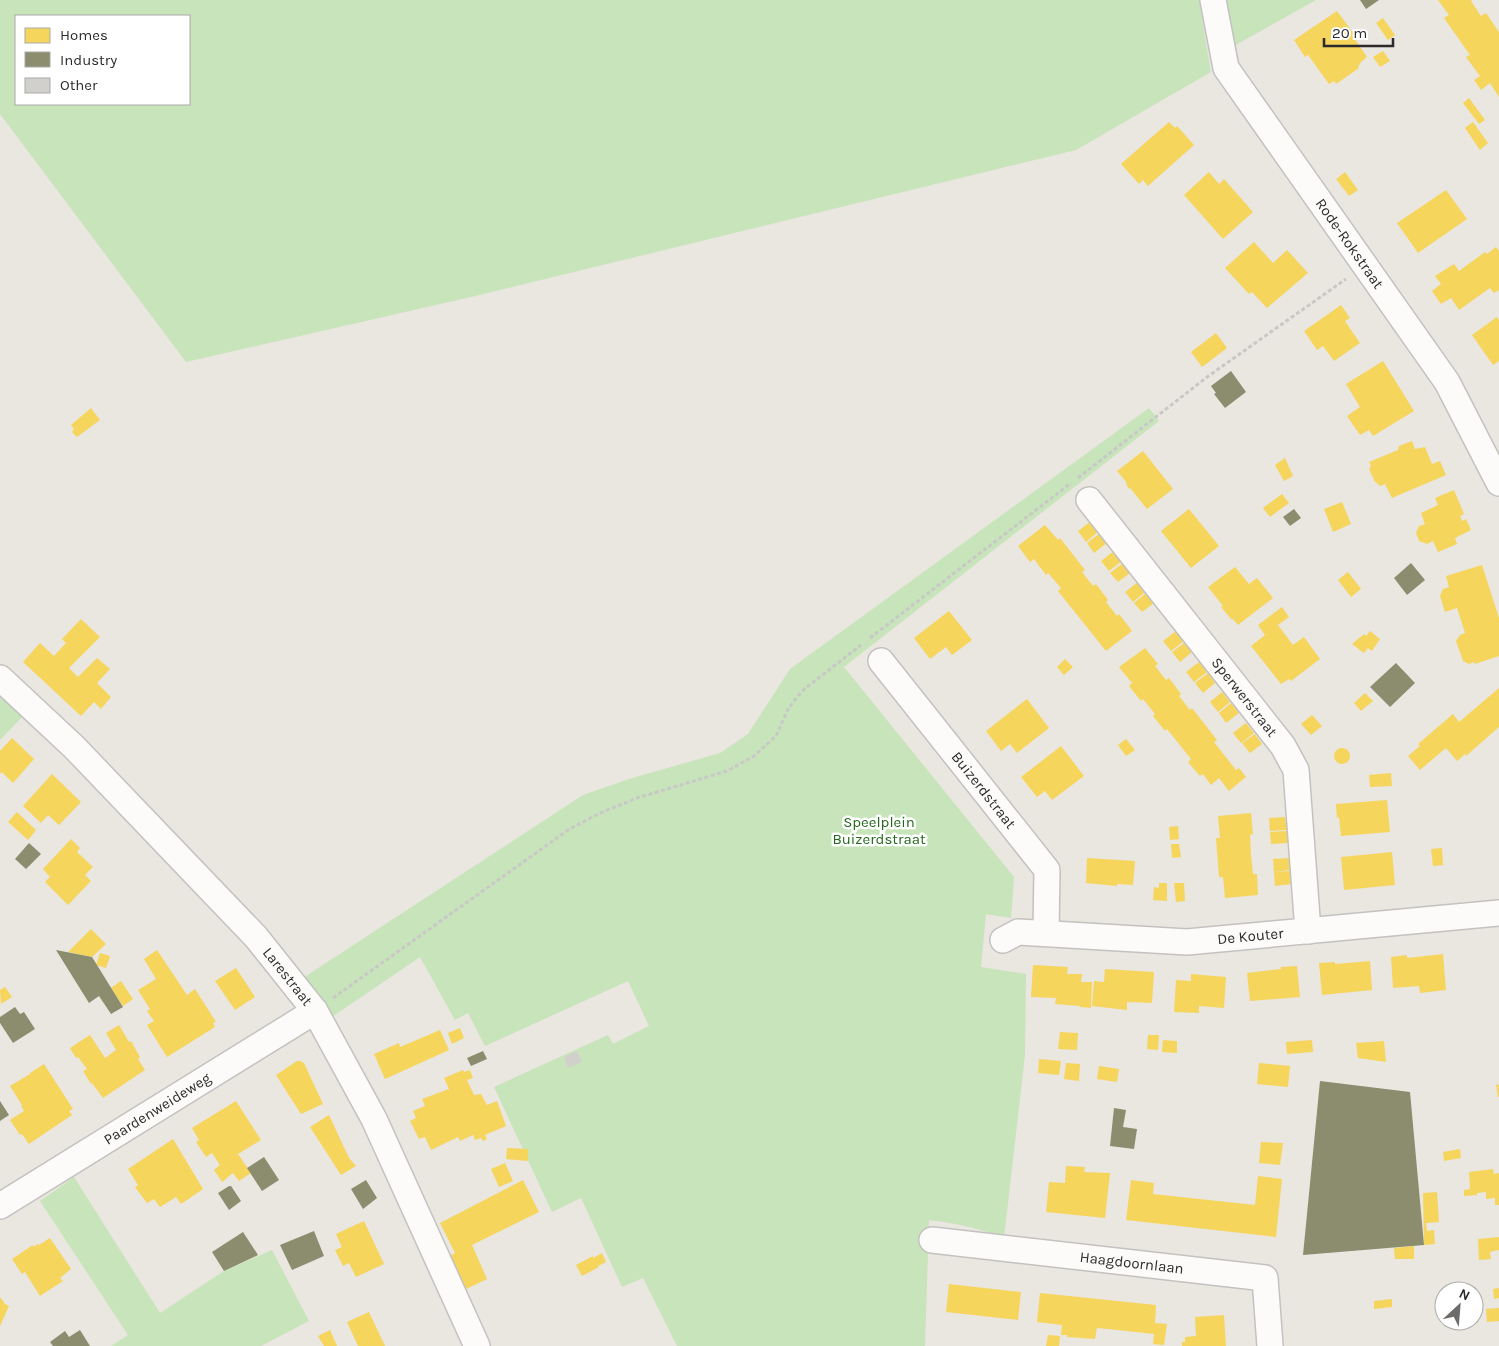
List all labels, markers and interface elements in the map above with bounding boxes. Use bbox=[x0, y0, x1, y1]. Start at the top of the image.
legend bbox=[15, 15, 190, 105]
scale bar bbox=[1324, 15, 1393, 47]
text: 20 m bbox=[1332, 24, 1367, 42]
text: Homes bbox=[60, 26, 108, 44]
text: Industry bbox=[60, 51, 117, 69]
text: Other bbox=[60, 76, 98, 94]
street label: Rode-Rokstraat bbox=[1312, 195, 1388, 293]
street label: Sperwerstraat bbox=[1208, 654, 1281, 741]
street label: Buizerdstraat bbox=[948, 748, 1020, 833]
park label: Speelplein Buizerdstraat bbox=[832, 813, 926, 848]
street label: De Kouter bbox=[1217, 924, 1285, 948]
street label: Larestraat bbox=[259, 944, 317, 1010]
street label: Paardenweideweg bbox=[100, 1068, 215, 1149]
street label: Haagdoornlaan bbox=[1079, 1248, 1185, 1278]
north arrow bbox=[1434, 1281, 1484, 1331]
text: N bbox=[1456, 1285, 1473, 1305]

